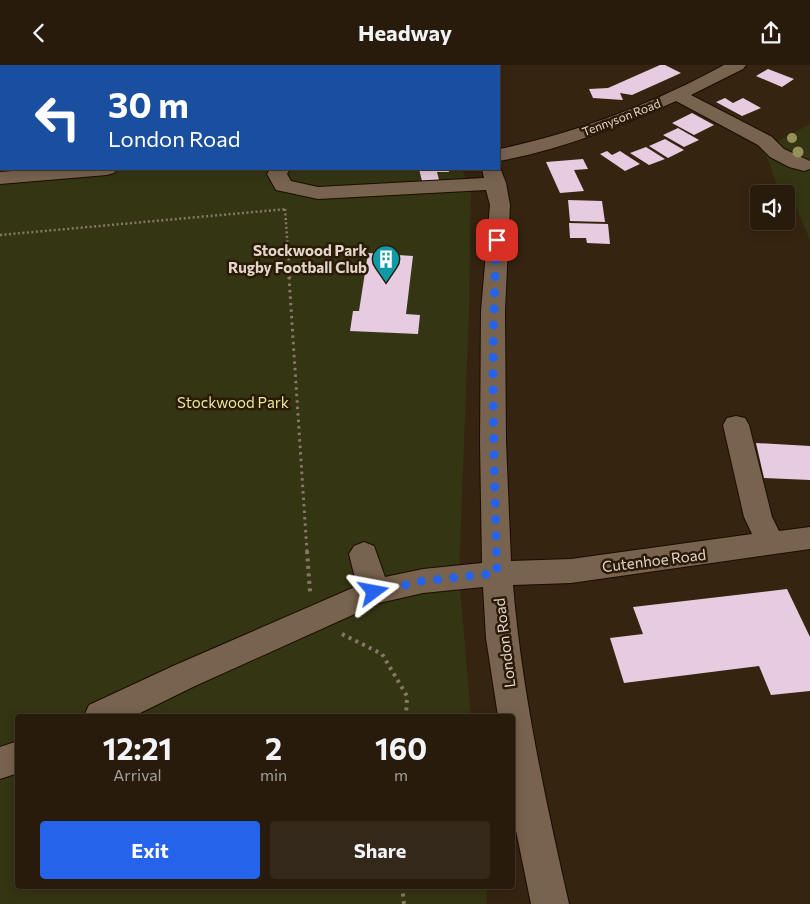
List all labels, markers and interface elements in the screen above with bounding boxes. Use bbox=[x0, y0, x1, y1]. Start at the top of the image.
icon: back bbox=[25, 19, 53, 47]
text: Headway bbox=[358, 19, 452, 46]
icon: share bbox=[757, 19, 785, 47]
text: 30 m bbox=[108, 82, 189, 125]
icon: left bbox=[25, 85, 90, 150]
street label: Tennyson Road bbox=[580, 96, 662, 138]
text: London Road bbox=[108, 125, 240, 152]
map controls bbox=[750, 185, 795, 230]
button: sound bbox=[750, 185, 795, 230]
pin bbox=[476, 219, 518, 261]
icon: arrive bbox=[483, 226, 511, 254]
place label: Stockwood Park Rugby Football Club bbox=[228, 241, 367, 276]
building icon: Stockwood Park Rugby Football Club bbox=[371, 244, 401, 283]
park label: Stockwood Park bbox=[177, 393, 289, 411]
street label: Cutenhoe Road bbox=[601, 545, 707, 575]
position arrow bbox=[347, 565, 399, 617]
street label: London Road bbox=[490, 597, 518, 689]
text: 12:21 bbox=[103, 729, 172, 766]
text: 2 bbox=[265, 729, 282, 766]
text: 160 bbox=[375, 729, 427, 766]
text: Arrival bbox=[113, 765, 162, 784]
text: min bbox=[260, 765, 287, 784]
text: m bbox=[394, 765, 408, 784]
button: Exit bbox=[40, 821, 260, 879]
button: Share bbox=[270, 821, 490, 879]

